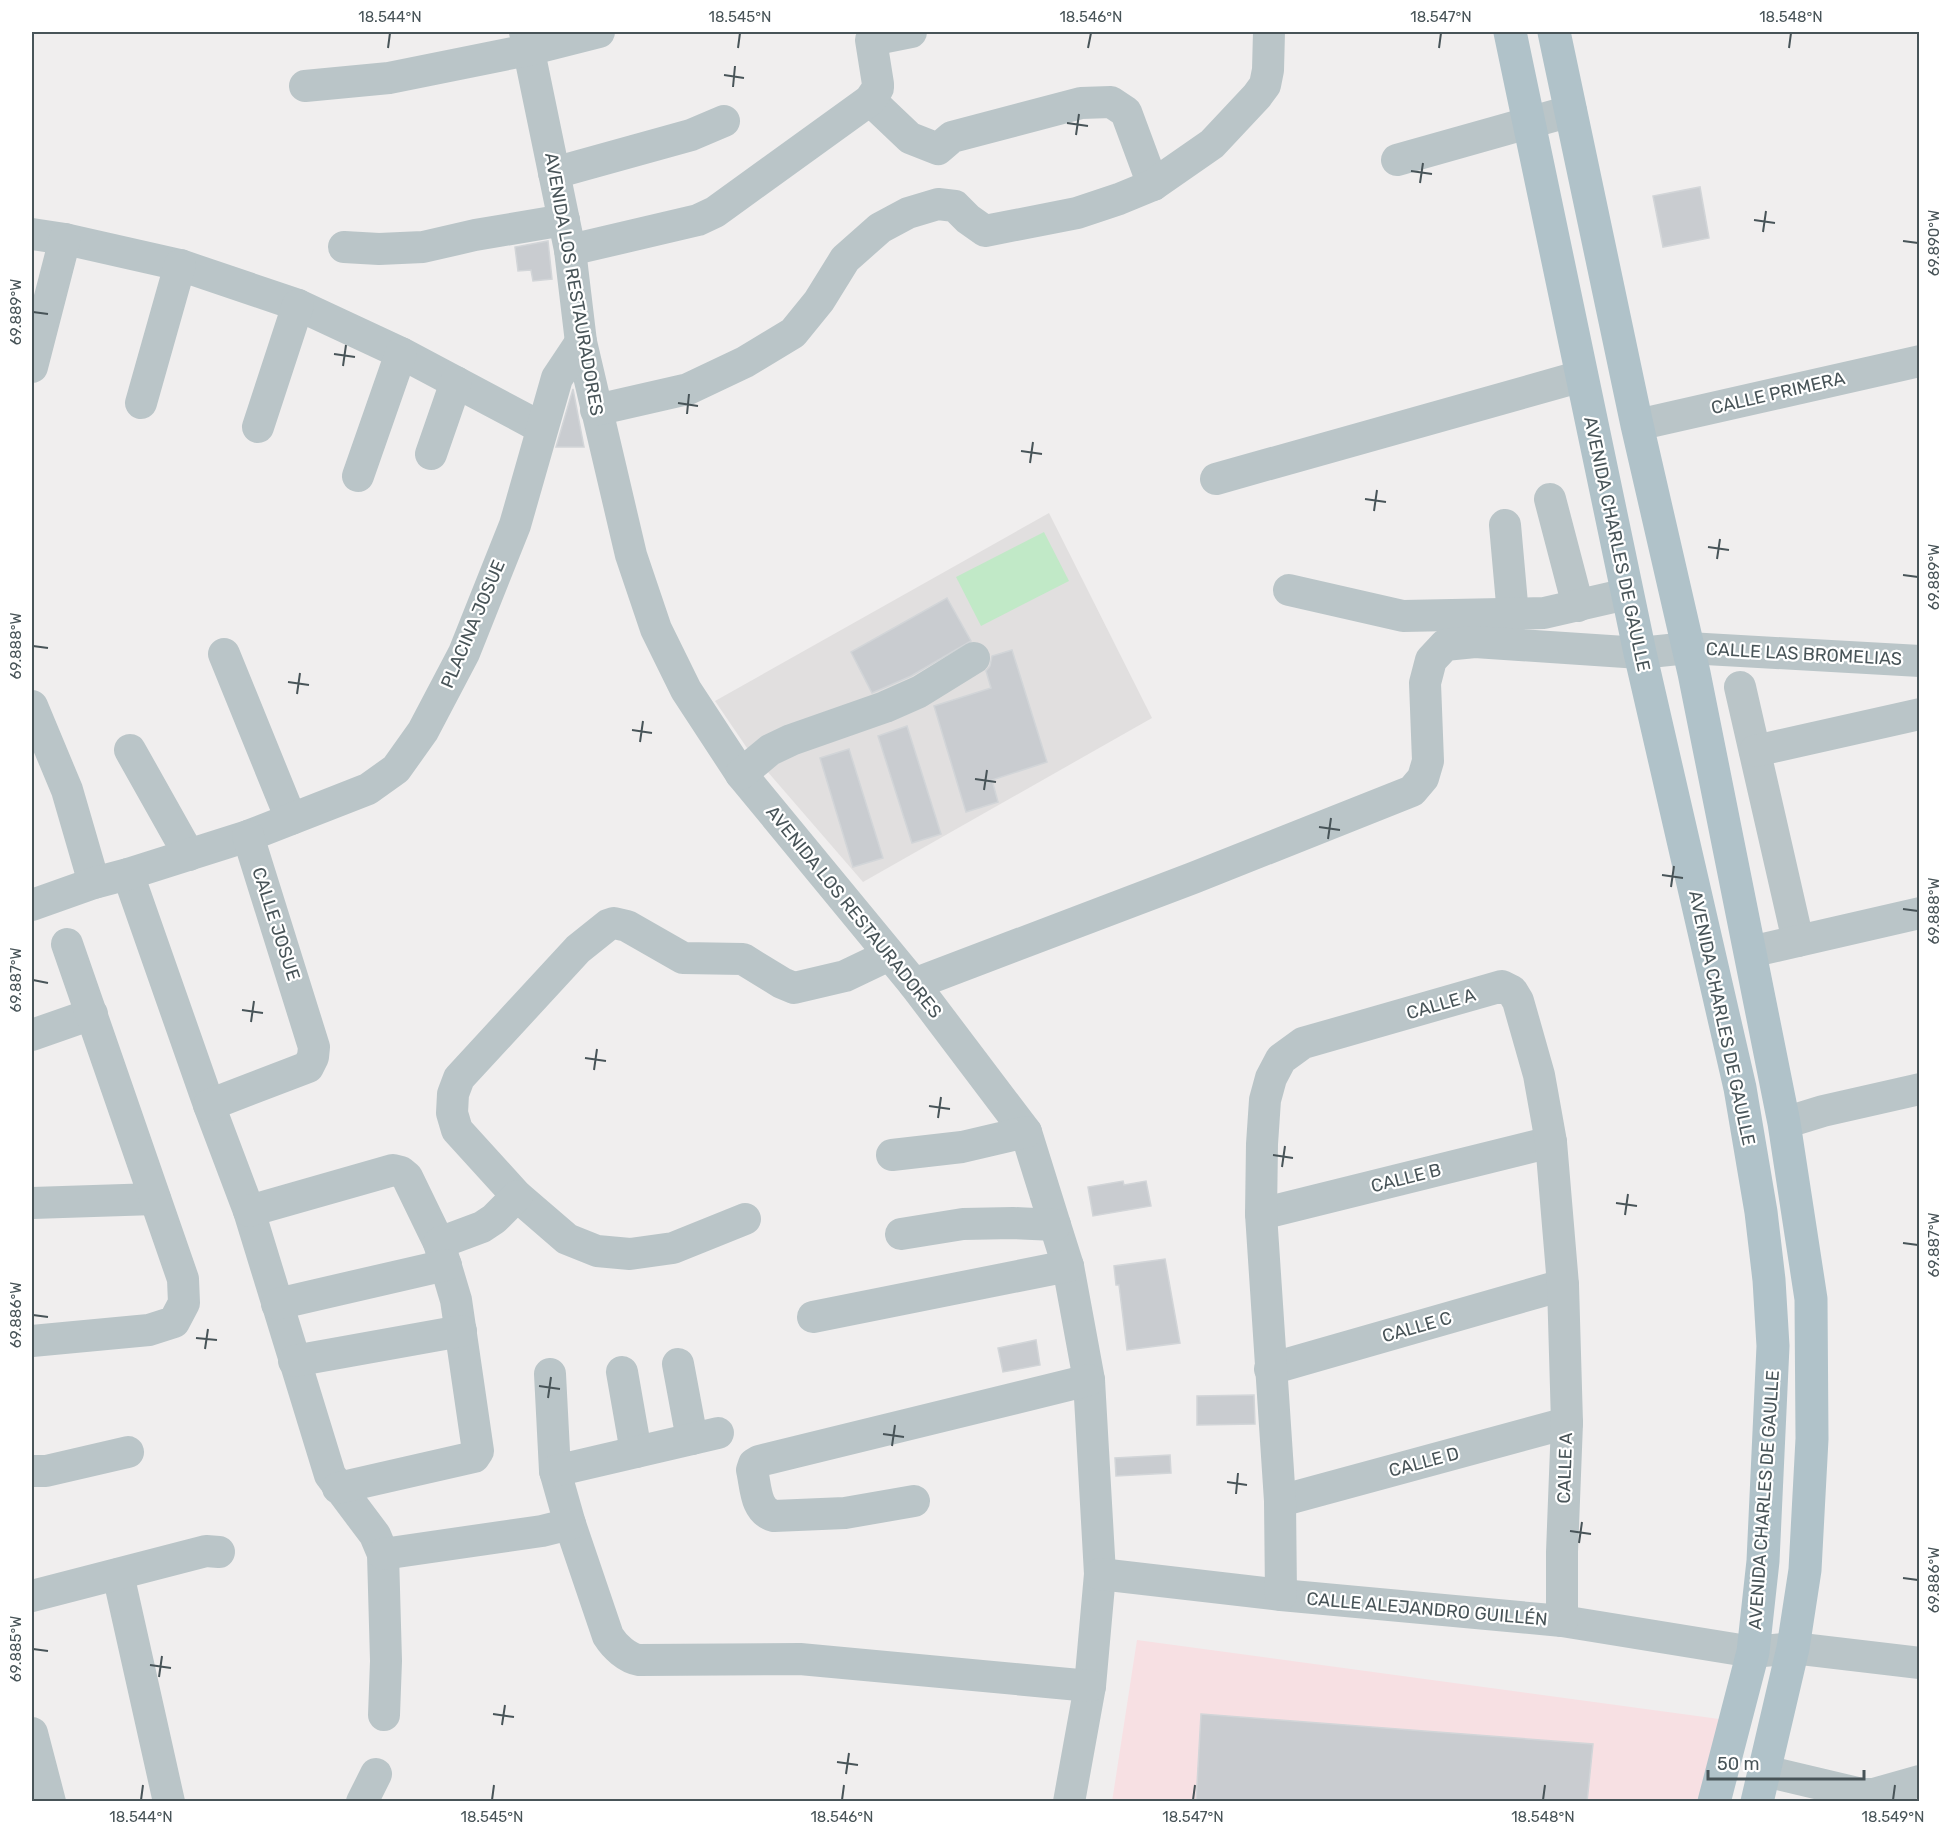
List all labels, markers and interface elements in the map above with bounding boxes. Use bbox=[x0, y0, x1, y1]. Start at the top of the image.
text: 18.544°N bbox=[358, 8, 422, 26]
text: 18.545°N bbox=[709, 8, 771, 26]
text: 18.546°N bbox=[1059, 8, 1123, 26]
text: 18.547°N bbox=[1410, 8, 1472, 26]
text: 18.548°N bbox=[1759, 8, 1823, 26]
street label: AVENIDA LOS RESTAURADORES bbox=[540, 151, 608, 417]
text: 69.890°W bbox=[1925, 210, 1943, 276]
text: 69.889°W bbox=[7, 279, 25, 345]
street label: CALLE PRIMERA bbox=[1709, 367, 1847, 419]
street label: AVENIDA CHARLES DE GAULLE bbox=[1579, 414, 1655, 674]
text: 69.889°W bbox=[1925, 544, 1943, 610]
street label: PLACINA JOSUE bbox=[436, 557, 510, 691]
text: 69.888°W bbox=[7, 612, 25, 680]
street label: CALLE LAS BROMELIAS bbox=[1705, 638, 1903, 670]
street label: AVENIDA LOS RESTAURADORES bbox=[761, 801, 947, 1023]
street label: CALLE JOSUE bbox=[247, 865, 305, 983]
text: 69.888°W bbox=[1925, 877, 1943, 945]
street label: AVENIDA CHARLES DE GAULLE bbox=[1684, 888, 1760, 1148]
text: 69.887°W bbox=[7, 947, 25, 1013]
street label: CALLE A bbox=[1404, 984, 1478, 1024]
street label: CALLE B bbox=[1369, 1159, 1443, 1197]
text: 69.887°W bbox=[1925, 1212, 1943, 1278]
text: 69.886°W bbox=[7, 1282, 25, 1348]
street label: CALLE C bbox=[1380, 1307, 1454, 1347]
street label: AVENIDA CHARLES DE GAULLE bbox=[1744, 1369, 1784, 1631]
street label: CALLE A bbox=[1553, 1432, 1577, 1504]
street label: CALLE D bbox=[1386, 1442, 1462, 1482]
text: 69.886°W bbox=[1925, 1547, 1943, 1613]
street label: CALLE ALEJANDRO GUILLÉN bbox=[1305, 1587, 1549, 1631]
text: 69.885°W bbox=[7, 1616, 25, 1682]
scale bar bbox=[1708, 1743, 1864, 1781]
text: 50 m bbox=[1717, 1753, 1760, 1775]
text: 18.544°N bbox=[109, 1808, 173, 1826]
text: 18.545°N bbox=[461, 1808, 523, 1826]
text: 18.546°N bbox=[810, 1808, 874, 1826]
text: 18.547°N bbox=[1162, 1808, 1224, 1826]
text: 18.548°N bbox=[1511, 1808, 1575, 1826]
text: 18.549°N bbox=[1862, 1808, 1924, 1826]

